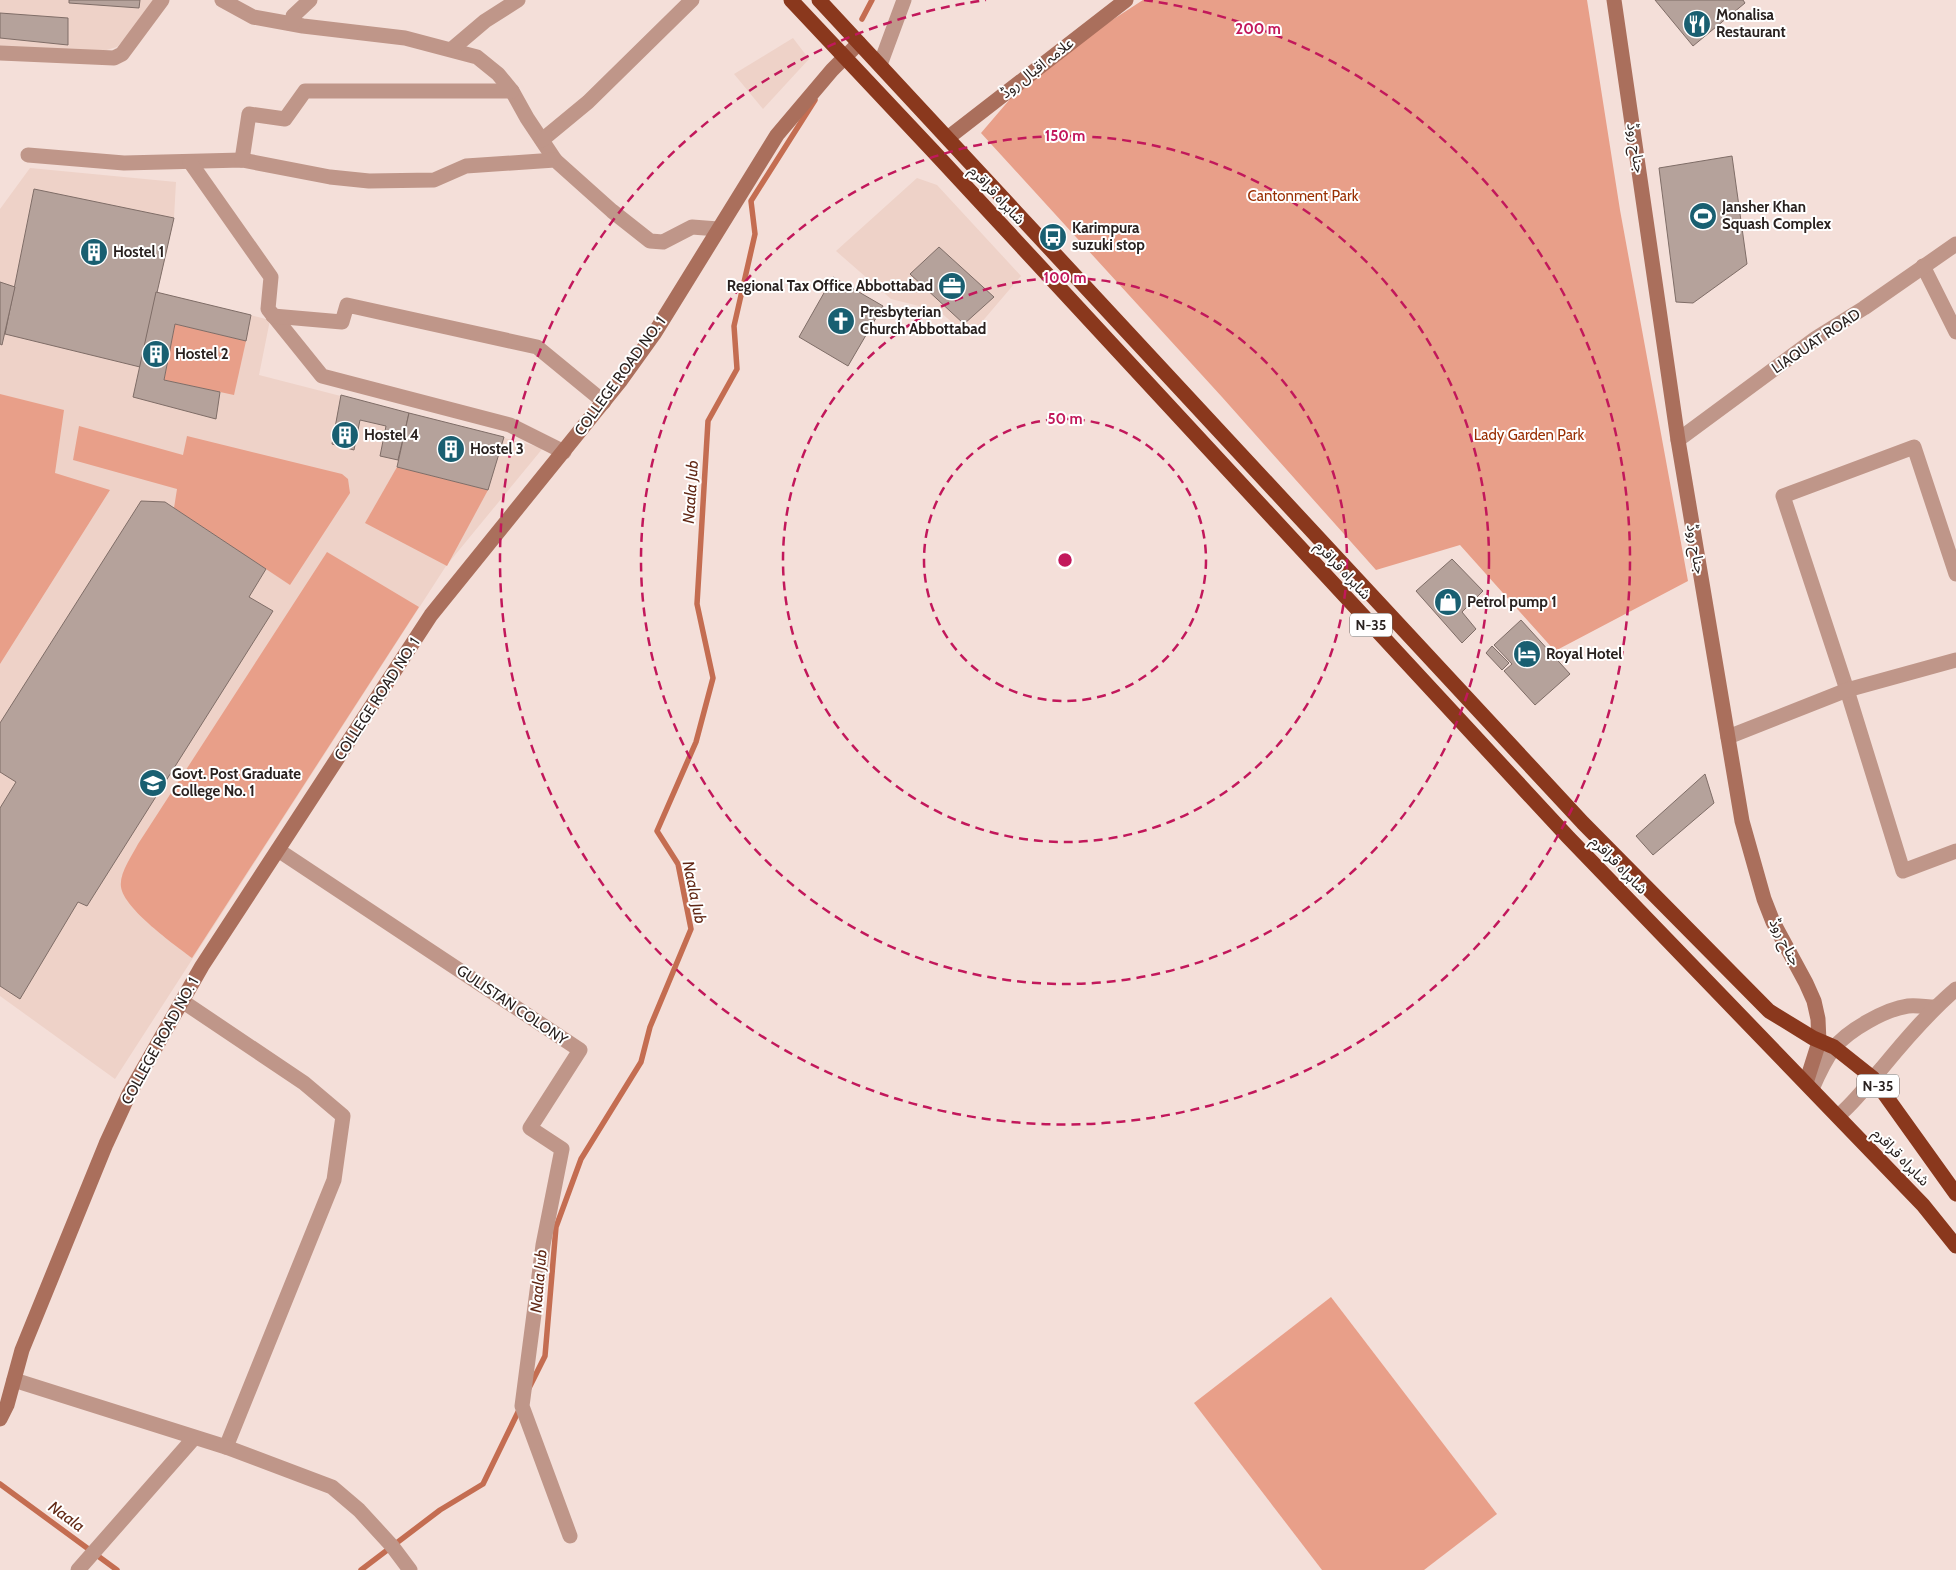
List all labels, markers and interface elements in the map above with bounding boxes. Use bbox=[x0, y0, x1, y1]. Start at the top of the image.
place label: Monalisa Restaurant bbox=[1716, 6, 1786, 41]
restaurant icon: Monalisa Restaurant bbox=[1682, 9, 1712, 39]
text: 200 m bbox=[1235, 20, 1281, 38]
street label: علامہ اقبال روڈ bbox=[997, 34, 1078, 102]
street label: جناح روڈ bbox=[1620, 122, 1649, 175]
text: 150 m bbox=[1045, 127, 1085, 145]
street label: شاہراہ قراقرم bbox=[964, 162, 1029, 230]
park label: Cantonment Park bbox=[1248, 187, 1359, 205]
place label: Jansher Khan Squash Complex bbox=[1721, 198, 1832, 233]
sports icon: Jansher Khan Squash Complex bbox=[1688, 201, 1718, 231]
place label: Karimpura suzuki stop bbox=[1072, 219, 1145, 254]
bus stop icon: Karimpura suzuki stop bbox=[1038, 222, 1068, 252]
building icon: Hostel 1 bbox=[79, 237, 109, 267]
place label: Hostel 1 bbox=[113, 243, 164, 261]
text: 100 m bbox=[1043, 269, 1087, 287]
office icon: Regional Tax Office Abbottabad bbox=[937, 271, 967, 301]
place label: Regional Tax Office Abbottabad bbox=[727, 277, 933, 295]
place label: Presbyterian Church Abbottabad bbox=[860, 303, 986, 338]
street label: LIAQUAT ROAD bbox=[1768, 305, 1864, 377]
church icon: Presbyterian Church Abbottabad bbox=[826, 306, 856, 336]
street label: COLLEGE ROAD NO. 1 bbox=[571, 313, 669, 439]
building icon: Hostel 2 bbox=[141, 339, 171, 369]
place label: Hostel 2 bbox=[175, 345, 229, 363]
text: 50 m bbox=[1047, 410, 1083, 428]
building icon: Hostel 4 bbox=[330, 420, 360, 450]
place label: Hostel 4 bbox=[364, 426, 419, 444]
park label: Lady Garden Park bbox=[1474, 426, 1585, 444]
building icon: Hostel 3 bbox=[436, 434, 466, 464]
place label: Hostel 3 bbox=[470, 440, 524, 458]
water label: Naala Jub bbox=[679, 460, 702, 524]
street label: جناح روڈ bbox=[1680, 522, 1709, 576]
street label: شاہراہ قراقرم bbox=[1310, 537, 1375, 605]
centre of rings bbox=[1056, 551, 1074, 569]
shop icon: Petrol pump 1 bbox=[1433, 587, 1463, 617]
place label: Petrol pump 1 bbox=[1467, 593, 1557, 611]
road number: N-35 bbox=[1350, 614, 1392, 636]
street label: COLLEGE ROAD NO. 1 bbox=[331, 634, 423, 764]
hotel icon: Royal Hotel bbox=[1512, 639, 1542, 669]
place label: Royal Hotel bbox=[1546, 645, 1622, 663]
place label: Govt. Post Graduate College No. 1 bbox=[172, 765, 301, 800]
school or university icon: Govt. Post Graduate College No. 1 bbox=[138, 768, 168, 798]
street label: شاہراہ قراقرم bbox=[1585, 832, 1651, 899]
water label: Naala Jub bbox=[679, 859, 710, 925]
street label: جناح روڈ bbox=[1763, 915, 1805, 970]
street label: GULISTAN COLONY bbox=[453, 961, 571, 1049]
street label: COLLEGE ROAD NO. 1 bbox=[118, 974, 202, 1108]
road number: N-35 bbox=[1857, 1074, 1899, 1098]
street label: شاہراہ قراقرم bbox=[1867, 1124, 1933, 1191]
water label: Naala Jub bbox=[526, 1249, 551, 1313]
water label: Naala bbox=[45, 1497, 88, 1536]

